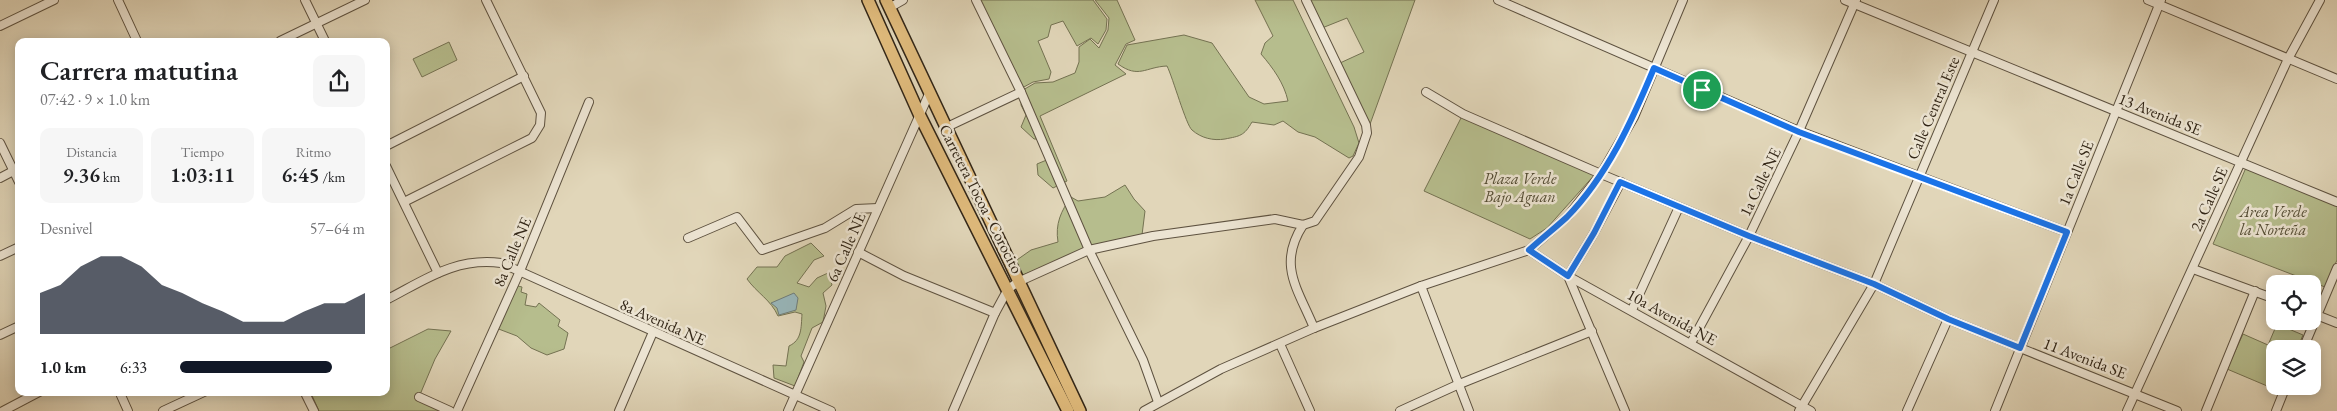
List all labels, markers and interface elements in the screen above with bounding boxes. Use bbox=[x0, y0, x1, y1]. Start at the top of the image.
text: Carrera matutina bbox=[40, 52, 238, 88]
street label: Calle Central Este bbox=[1902, 53, 1964, 163]
button: share bbox=[313, 55, 365, 107]
pin bbox=[1681, 69, 1723, 111]
icon: arrive bbox=[1688, 76, 1716, 104]
street label: 13 Avenida SE bbox=[2115, 88, 2205, 140]
text: 07:42 · 9 × 1.0 km bbox=[40, 89, 150, 110]
street label: Carretera Tocoa - Corocito bbox=[934, 121, 1028, 277]
street label: 1a Calle SE bbox=[2053, 137, 2099, 209]
text: Distancia bbox=[66, 143, 117, 161]
text: Tiempo bbox=[181, 143, 224, 161]
text: Ritmo bbox=[296, 143, 331, 161]
street label: 1a Calle NE bbox=[1734, 144, 1786, 220]
text: 9.36 bbox=[63, 161, 100, 188]
text: 1:03:11 bbox=[170, 161, 235, 188]
text: 6:45 bbox=[282, 161, 320, 188]
street label: 2a Calle SE bbox=[2185, 163, 2233, 235]
text: km bbox=[100, 168, 120, 186]
text: /km bbox=[320, 168, 345, 186]
park label: Plaza Verde Bajo Aguan bbox=[1483, 168, 1557, 207]
park label: Area Verde la Norteña bbox=[2238, 201, 2307, 240]
street label: 6a Calle NE bbox=[821, 209, 871, 285]
street label: 8a Calle NE bbox=[488, 214, 536, 290]
text: Desnivel bbox=[40, 218, 93, 239]
text: 57–64 m bbox=[310, 218, 365, 239]
map controls bbox=[2266, 275, 2321, 395]
button: locate bbox=[2266, 275, 2321, 330]
street label: 10a Avenida NE bbox=[1623, 284, 1721, 350]
street label: 8a Avenida NE bbox=[617, 294, 709, 350]
street label: 11 Avenida SE bbox=[2040, 332, 2130, 384]
button: layers bbox=[2266, 340, 2321, 395]
text: 1.0 km bbox=[40, 357, 86, 378]
text: 6:33 bbox=[120, 357, 147, 378]

